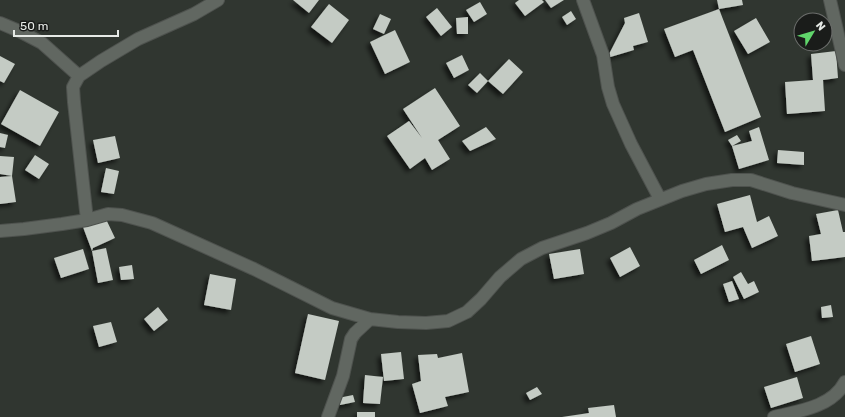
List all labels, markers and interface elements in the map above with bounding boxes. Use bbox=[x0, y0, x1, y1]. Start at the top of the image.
scale bar bbox=[14, 12, 118, 38]
north arrow bbox=[793, 12, 833, 52]
text: 50 m bbox=[20, 19, 48, 33]
text: N bbox=[813, 19, 828, 33]

